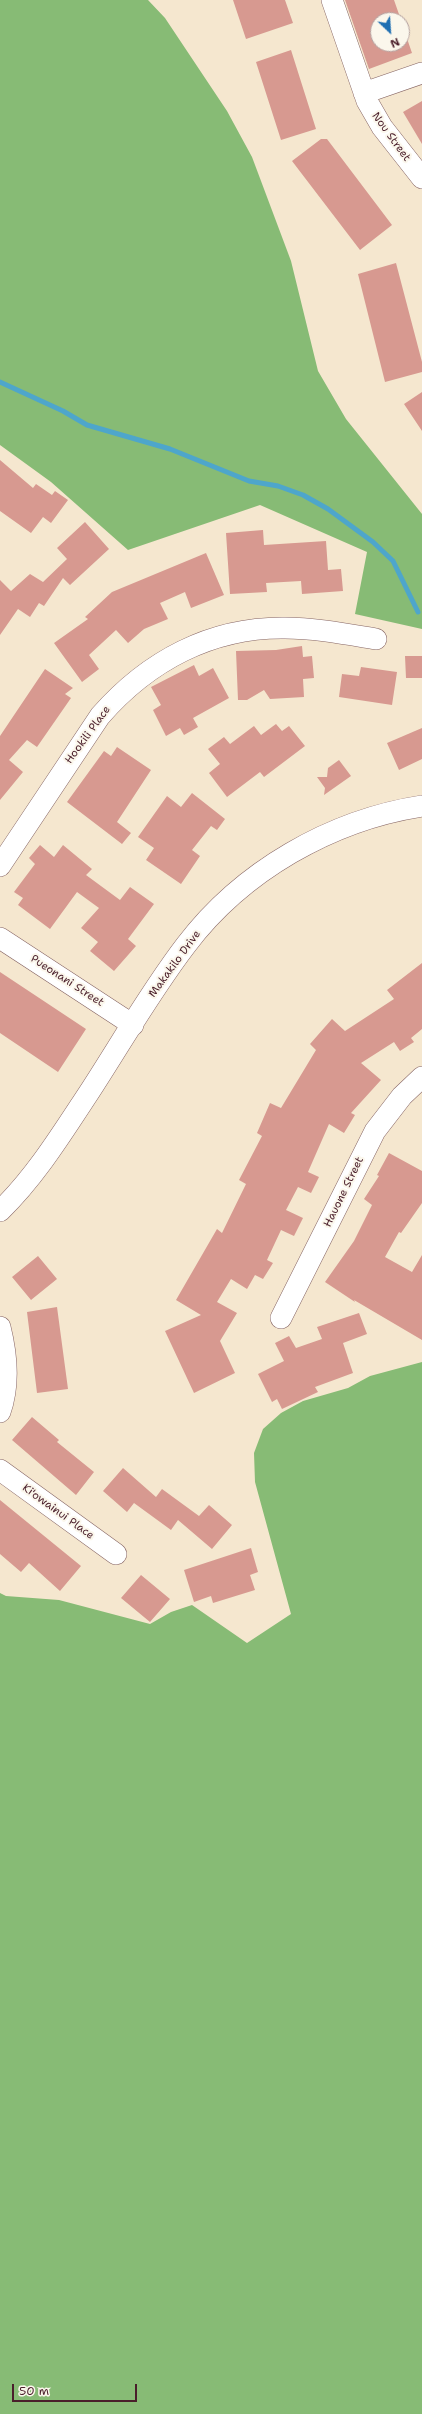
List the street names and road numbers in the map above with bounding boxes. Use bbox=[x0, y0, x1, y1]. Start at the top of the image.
street label: Nou Street bbox=[369, 110, 413, 164]
street label: Hookili Place bbox=[63, 703, 113, 767]
street label: Makakilo Drive bbox=[146, 928, 204, 1000]
street label: Pueonani Street bbox=[28, 952, 106, 1010]
street label: Hauone Street bbox=[321, 1155, 367, 1229]
street label: Ki'owainui Place bbox=[20, 1482, 96, 1542]

